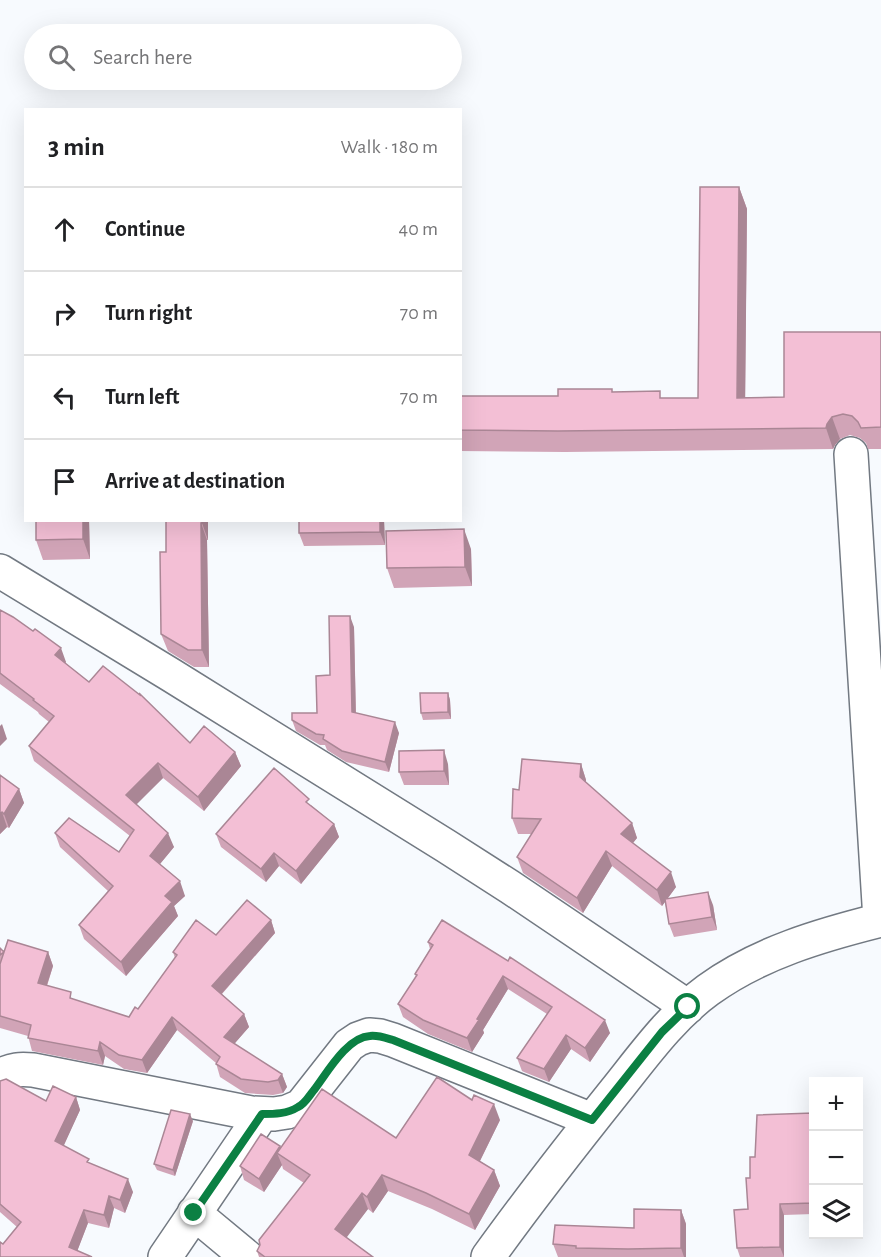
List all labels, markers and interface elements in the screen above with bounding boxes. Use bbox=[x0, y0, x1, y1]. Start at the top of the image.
search box bbox=[24, 24, 462, 90]
icon: search bbox=[45, 41, 78, 74]
text: Search here bbox=[93, 46, 192, 68]
text: 3 min bbox=[48, 134, 105, 160]
text: Walk · 180 m bbox=[341, 137, 438, 157]
icon: ahead bbox=[48, 213, 81, 246]
text: Continue bbox=[105, 218, 185, 240]
text: 40 m bbox=[399, 219, 438, 239]
icon: right bbox=[48, 297, 81, 330]
text: Turn right bbox=[105, 302, 192, 324]
text: 70 m bbox=[400, 303, 438, 323]
icon: left bbox=[48, 381, 81, 414]
text: Turn left bbox=[105, 386, 179, 408]
text: 70 m bbox=[400, 387, 438, 407]
icon: arrive bbox=[48, 465, 81, 498]
text: Arrive at destination bbox=[105, 470, 285, 492]
route start bbox=[674, 993, 700, 1019]
map controls bbox=[809, 1077, 863, 1239]
button: + bbox=[809, 1077, 863, 1131]
button: − bbox=[809, 1131, 863, 1185]
button: layers bbox=[809, 1185, 863, 1239]
route end bbox=[180, 1199, 206, 1225]

